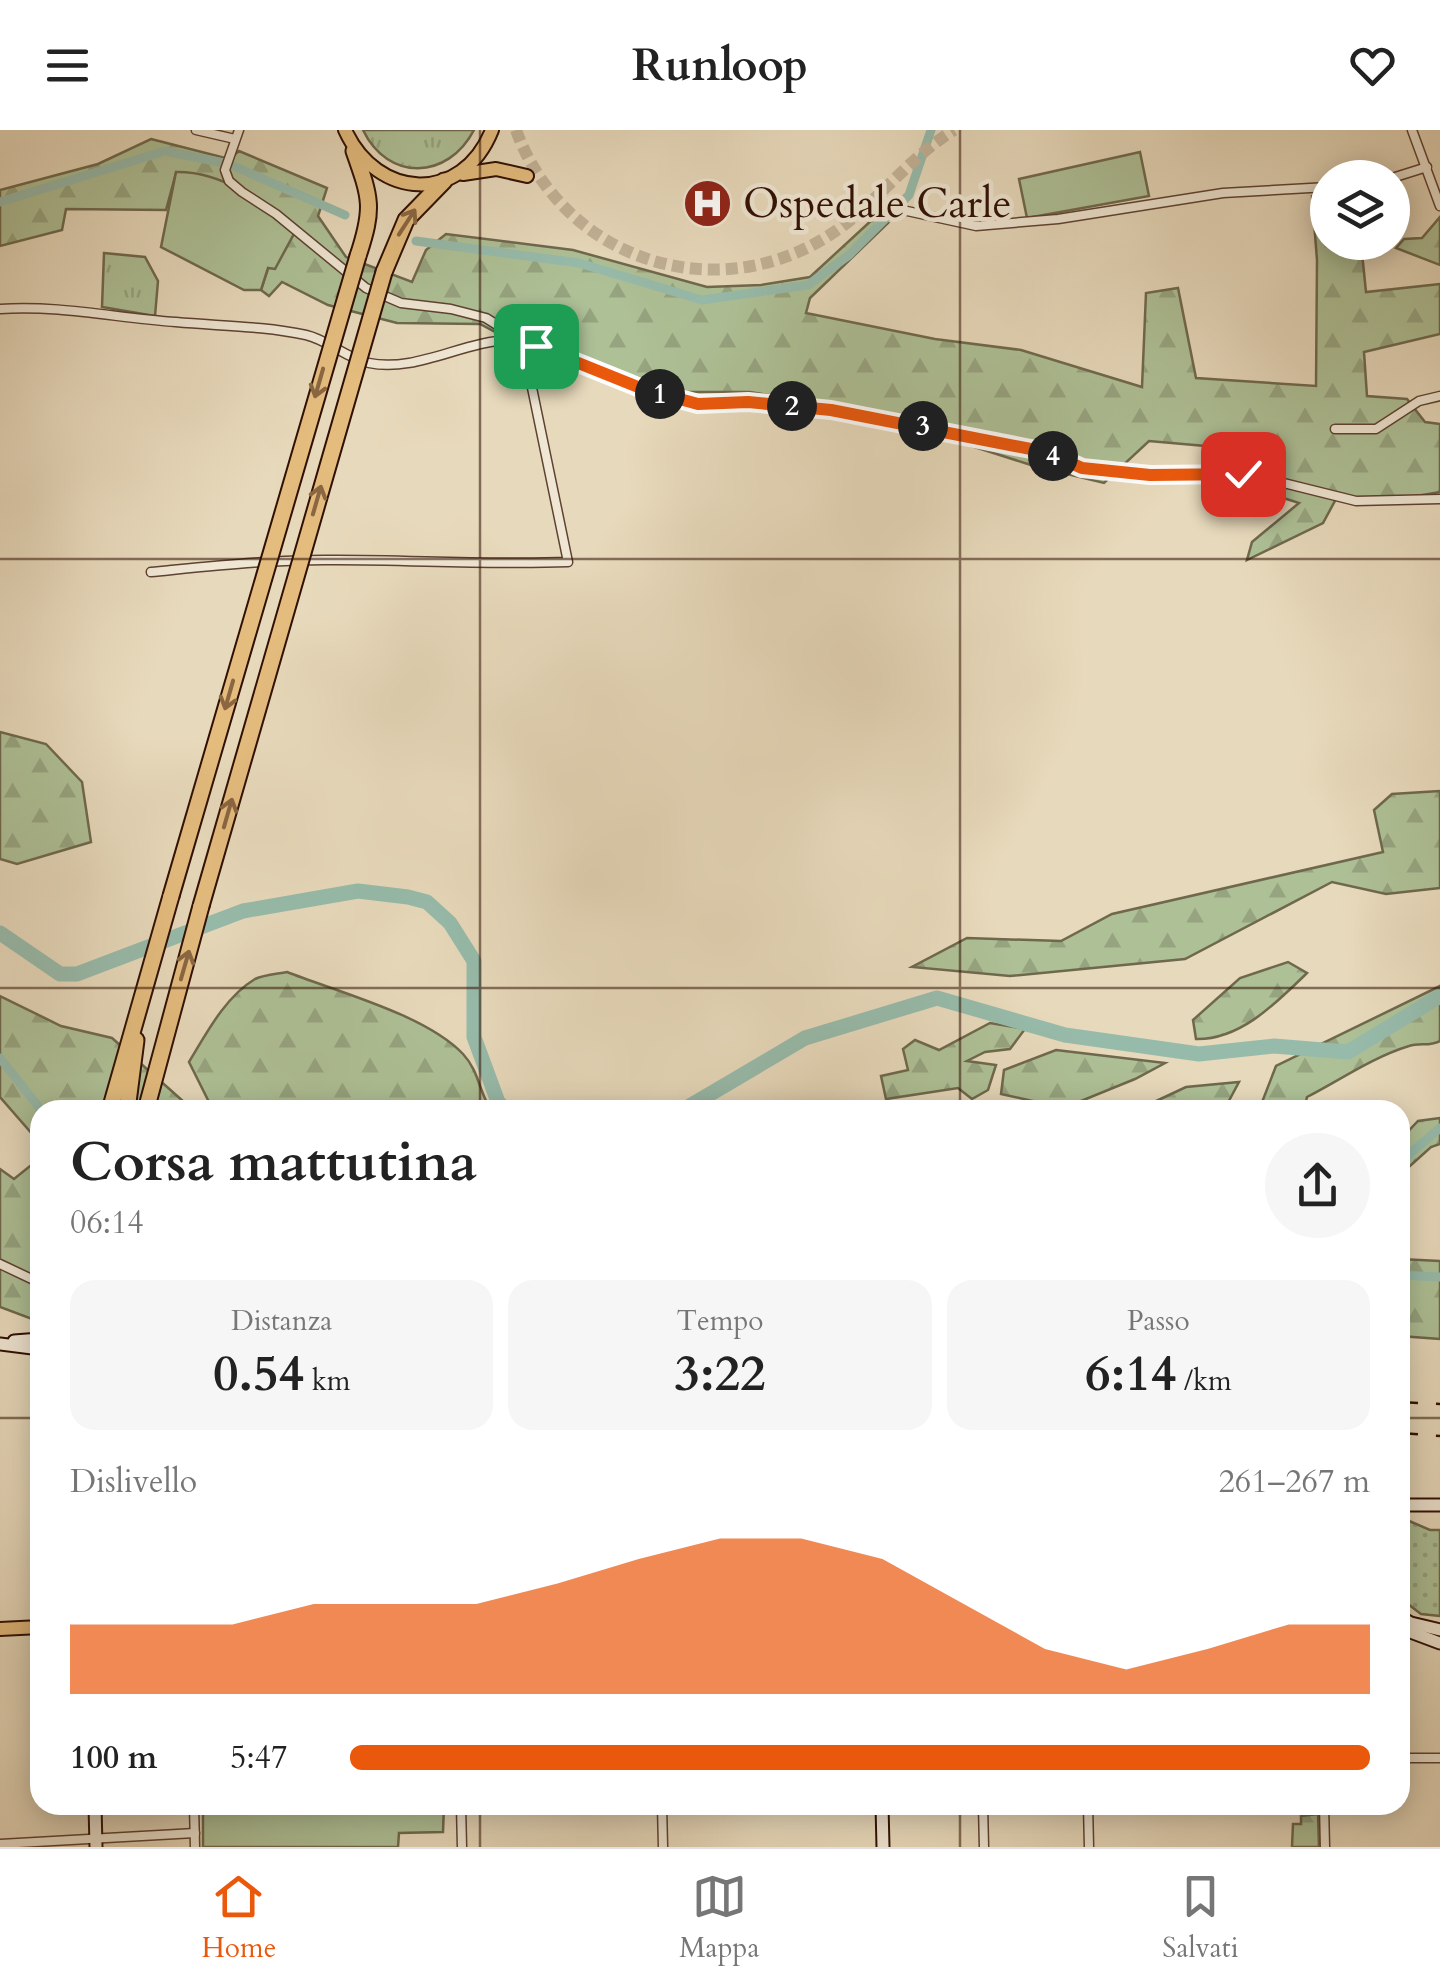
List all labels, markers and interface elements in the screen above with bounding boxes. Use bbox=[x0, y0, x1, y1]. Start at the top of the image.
text: Runloop bbox=[632, 35, 808, 96]
icon: menu bbox=[40, 38, 95, 93]
icon: heart bbox=[1345, 38, 1400, 93]
map controls bbox=[1310, 160, 1410, 260]
button: layers bbox=[1310, 160, 1410, 260]
place label: Ospedale Carle bbox=[743, 175, 1012, 232]
hospital icon: Ospedale Carle bbox=[682, 177, 734, 229]
one-way arrow bbox=[397, 208, 418, 236]
pin bbox=[494, 304, 579, 389]
icon: arrive bbox=[509, 319, 564, 374]
one-way arrow bbox=[309, 367, 327, 398]
pin: 1 bbox=[635, 369, 685, 419]
text: 1 bbox=[653, 375, 667, 413]
pin: 2 bbox=[767, 381, 817, 431]
text: 2 bbox=[785, 387, 799, 425]
pin: 3 bbox=[898, 401, 948, 451]
text: 3 bbox=[916, 407, 930, 445]
pin: 4 bbox=[1028, 431, 1078, 481]
pin bbox=[1201, 432, 1286, 517]
text: 4 bbox=[1046, 437, 1060, 475]
icon: check bbox=[1216, 447, 1271, 502]
one-way arrow bbox=[309, 485, 327, 516]
one-way arrow bbox=[219, 679, 237, 710]
one-way arrow bbox=[220, 797, 238, 829]
one-way arrow bbox=[176, 950, 195, 981]
text: Corsa mattutina bbox=[70, 1126, 477, 1200]
button: share bbox=[1265, 1133, 1370, 1238]
text: 06:14 bbox=[70, 1201, 144, 1245]
text: Distanza bbox=[231, 1302, 332, 1340]
text: Tempo bbox=[677, 1302, 763, 1340]
text: Passo bbox=[1127, 1302, 1190, 1340]
text: 0.54 bbox=[213, 1340, 304, 1408]
text: 3:22 bbox=[674, 1340, 766, 1408]
text: 6:14 bbox=[1085, 1340, 1176, 1408]
text: km bbox=[304, 1362, 350, 1400]
text: /km bbox=[1176, 1362, 1232, 1400]
text: Dislivello bbox=[70, 1460, 197, 1504]
text: 261–267 m bbox=[1218, 1460, 1370, 1504]
text: 100 m bbox=[70, 1736, 157, 1780]
text: 5:47 bbox=[230, 1736, 287, 1780]
tab: Home bbox=[201, 1869, 276, 1967]
tab: Mappa bbox=[679, 1869, 760, 1967]
tab: Salvati bbox=[1162, 1869, 1239, 1967]

